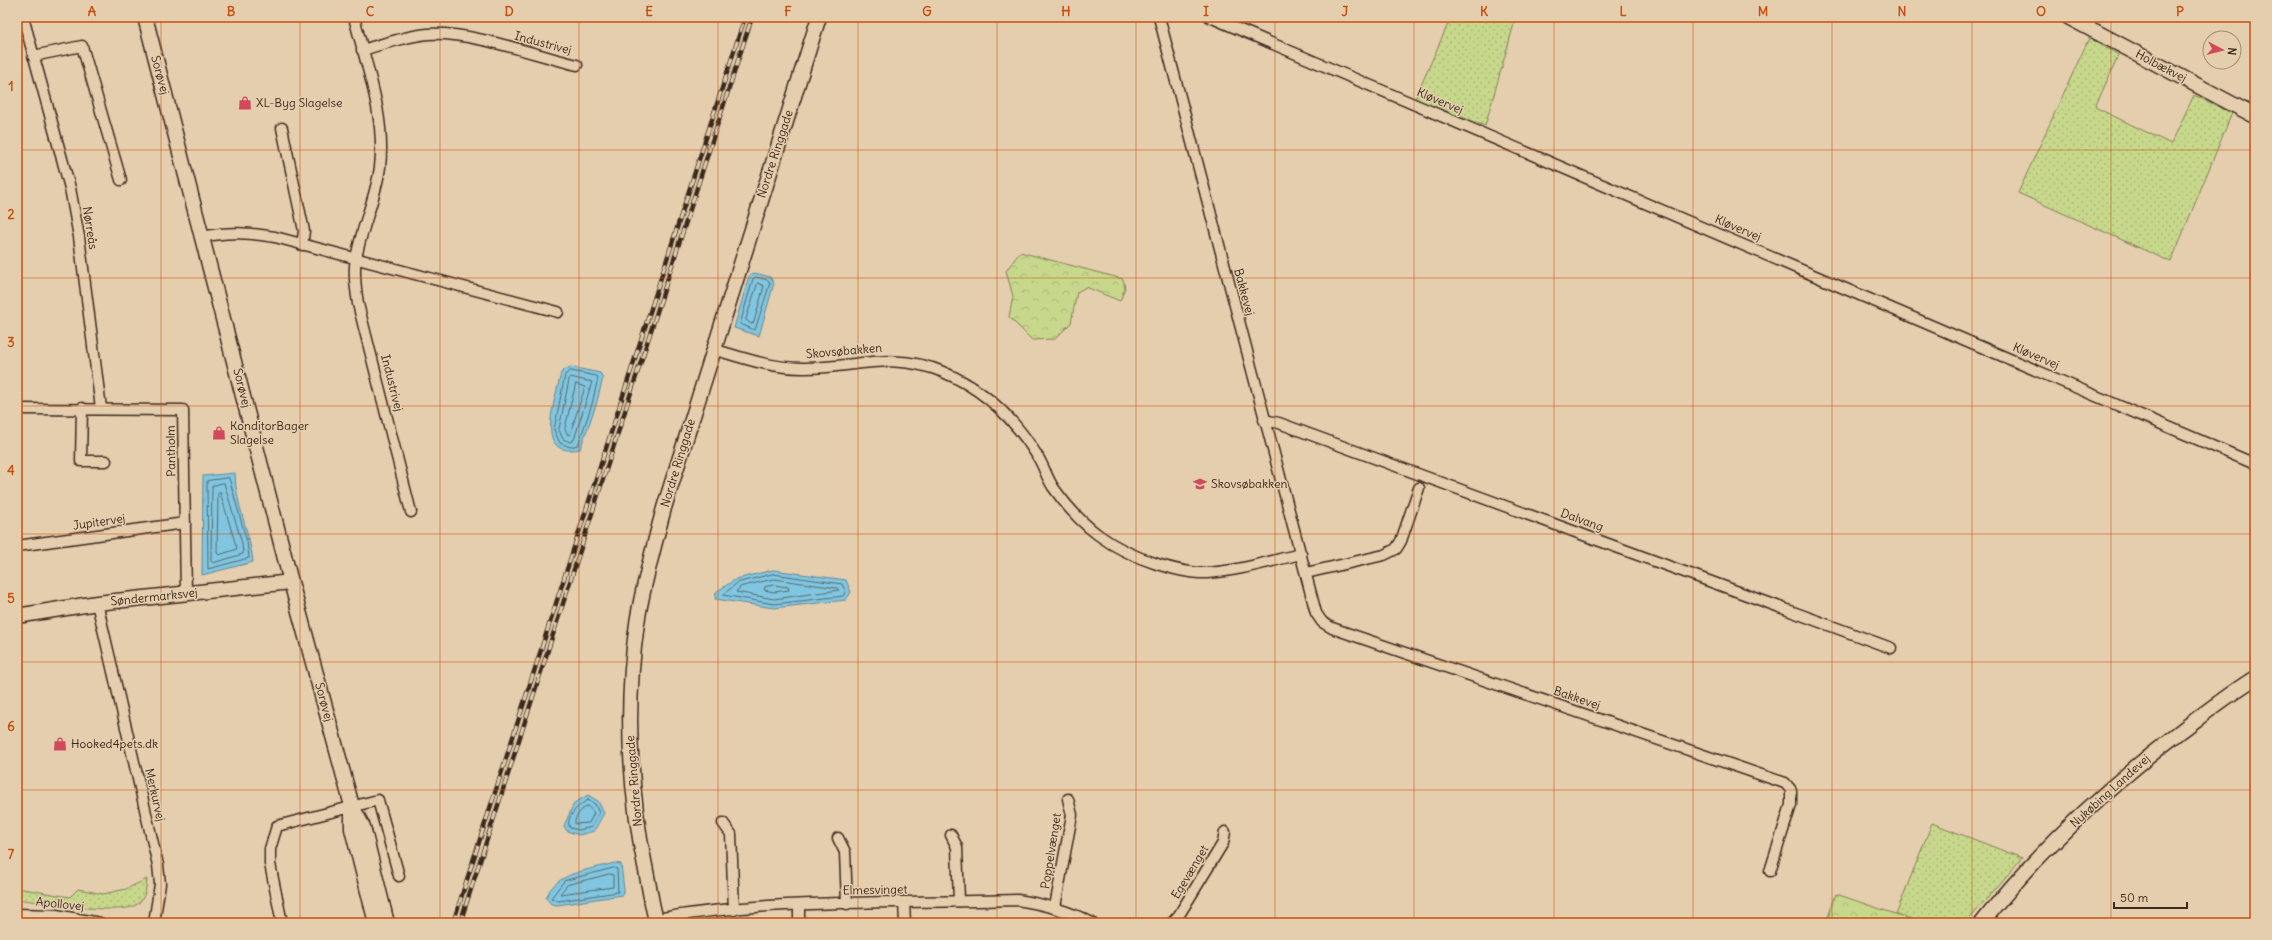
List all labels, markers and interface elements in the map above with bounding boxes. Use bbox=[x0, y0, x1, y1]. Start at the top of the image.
text: A bbox=[88, 3, 97, 20]
text: B bbox=[227, 3, 236, 20]
text: C bbox=[366, 3, 375, 20]
text: D bbox=[504, 3, 514, 20]
text: E bbox=[645, 3, 653, 20]
text: F bbox=[784, 3, 792, 20]
text: G bbox=[922, 3, 932, 20]
text: H bbox=[1061, 3, 1071, 20]
text: I bbox=[1203, 3, 1209, 20]
text: J bbox=[1342, 3, 1349, 20]
text: K bbox=[1480, 3, 1489, 20]
text: L bbox=[1619, 3, 1627, 20]
text: M bbox=[1758, 3, 1768, 20]
text: N bbox=[1898, 3, 1906, 20]
text: O bbox=[2036, 3, 2046, 20]
text: P bbox=[2176, 3, 2184, 20]
street label: Industrivej bbox=[513, 28, 573, 57]
north arrow bbox=[2202, 30, 2242, 70]
street label: Holbækvej bbox=[2133, 46, 2189, 85]
text: N bbox=[2225, 47, 2239, 56]
street label: Sorøvej bbox=[148, 54, 173, 96]
text: 1 bbox=[8, 78, 14, 95]
street label: Kløvervej bbox=[1415, 84, 1466, 117]
shop icon: XL-Byg Slagelse bbox=[237, 95, 253, 111]
place label: XL-Byg Slagelse bbox=[256, 95, 342, 110]
street label: Nordre Ringgade bbox=[753, 108, 796, 200]
street label: Nørreås bbox=[80, 205, 101, 250]
text: 2 bbox=[7, 206, 15, 223]
street label: Kløvervej bbox=[1713, 211, 1764, 244]
street label: Bakkevej bbox=[1231, 267, 1258, 317]
text: 3 bbox=[7, 334, 15, 351]
street label: Kløvervej bbox=[2011, 339, 2062, 372]
street label: Skovsøbakken bbox=[805, 340, 883, 361]
street label: Industrivej bbox=[378, 353, 407, 413]
street label: Sorøvej bbox=[230, 367, 255, 409]
street label: Nordre Ringgade bbox=[657, 417, 698, 509]
place label: KonditorBager Slagelse bbox=[230, 418, 309, 447]
street label: Pantholm bbox=[163, 425, 178, 477]
shop icon: KonditorBager Slagelse bbox=[211, 425, 227, 441]
text: 4 bbox=[7, 462, 15, 479]
school or university icon: Skovsøbakken bbox=[1192, 476, 1208, 492]
place label: Skovsøbakken bbox=[1211, 476, 1288, 491]
street label: Dalvang bbox=[1559, 505, 1606, 534]
street label: Jupitervej bbox=[72, 510, 126, 533]
street label: Søndermarksvej bbox=[110, 584, 198, 609]
text: 5 bbox=[7, 590, 15, 607]
street label: Sorøvej bbox=[312, 681, 337, 723]
street label: Bakkevej bbox=[1552, 683, 1602, 712]
text: 6 bbox=[7, 718, 15, 735]
street label: Nordre Ringgade bbox=[622, 735, 645, 827]
shop icon: Hooked4pets.dk bbox=[52, 736, 68, 752]
place label: Hooked4pets.dk bbox=[71, 736, 158, 751]
street label: Nykøbing Landevej bbox=[2067, 751, 2153, 830]
street label: Merkurvej bbox=[142, 767, 169, 823]
street label: Poppelvænget bbox=[1037, 812, 1064, 890]
street label: Egevænget bbox=[1168, 842, 1211, 901]
text: 7 bbox=[8, 846, 15, 863]
street label: Elmesvinget bbox=[842, 881, 908, 898]
scale bar bbox=[2114, 884, 2187, 910]
text: 50 m bbox=[2120, 890, 2149, 905]
street label: Apollovej bbox=[35, 894, 85, 913]

